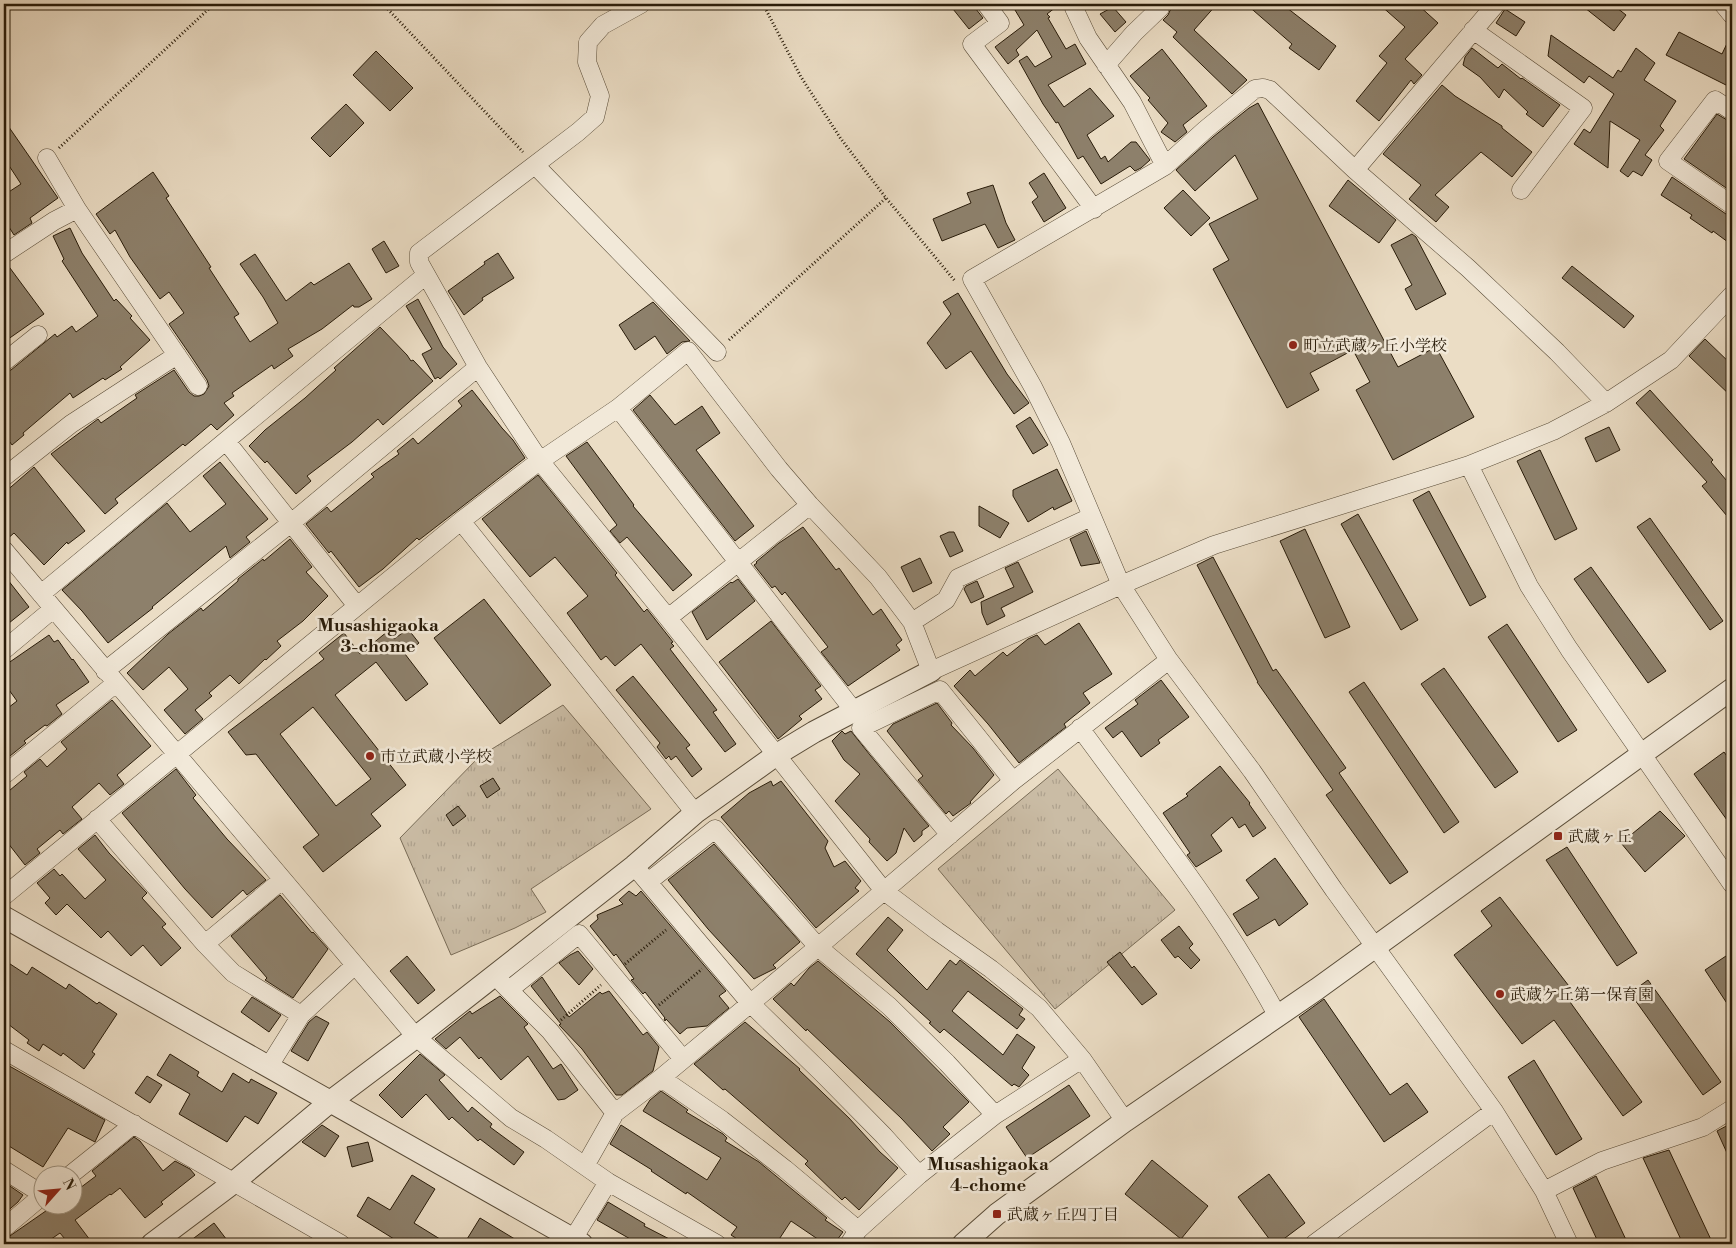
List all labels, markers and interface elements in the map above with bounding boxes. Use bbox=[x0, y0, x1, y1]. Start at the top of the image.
place label: 町立武蔵ヶ丘小学校 bbox=[1303, 336, 1447, 356]
marker: 町立武蔵ヶ丘小学校 bbox=[1287, 339, 1299, 351]
district label: Musashigaoka 3-chome bbox=[317, 614, 439, 658]
place label: 市立武蔵小学校 bbox=[380, 747, 492, 767]
marker: 市立武蔵小学校 bbox=[364, 750, 376, 762]
place label: 武蔵ヶ丘 bbox=[1568, 827, 1632, 847]
marker: 武蔵ヶ丘 bbox=[1552, 830, 1564, 842]
place label: 武蔵ケ丘第一保育園 bbox=[1510, 985, 1654, 1005]
marker: 武蔵ケ丘第一保育園 bbox=[1494, 988, 1506, 1000]
district label: Musashigaoka 4-chome bbox=[927, 1153, 1049, 1197]
north arrow bbox=[32, 1166, 82, 1216]
text: N bbox=[58, 1176, 79, 1194]
place label: 武蔵ヶ丘四丁目 bbox=[1007, 1205, 1119, 1225]
marker: 武蔵ヶ丘四丁目 bbox=[991, 1208, 1003, 1220]

